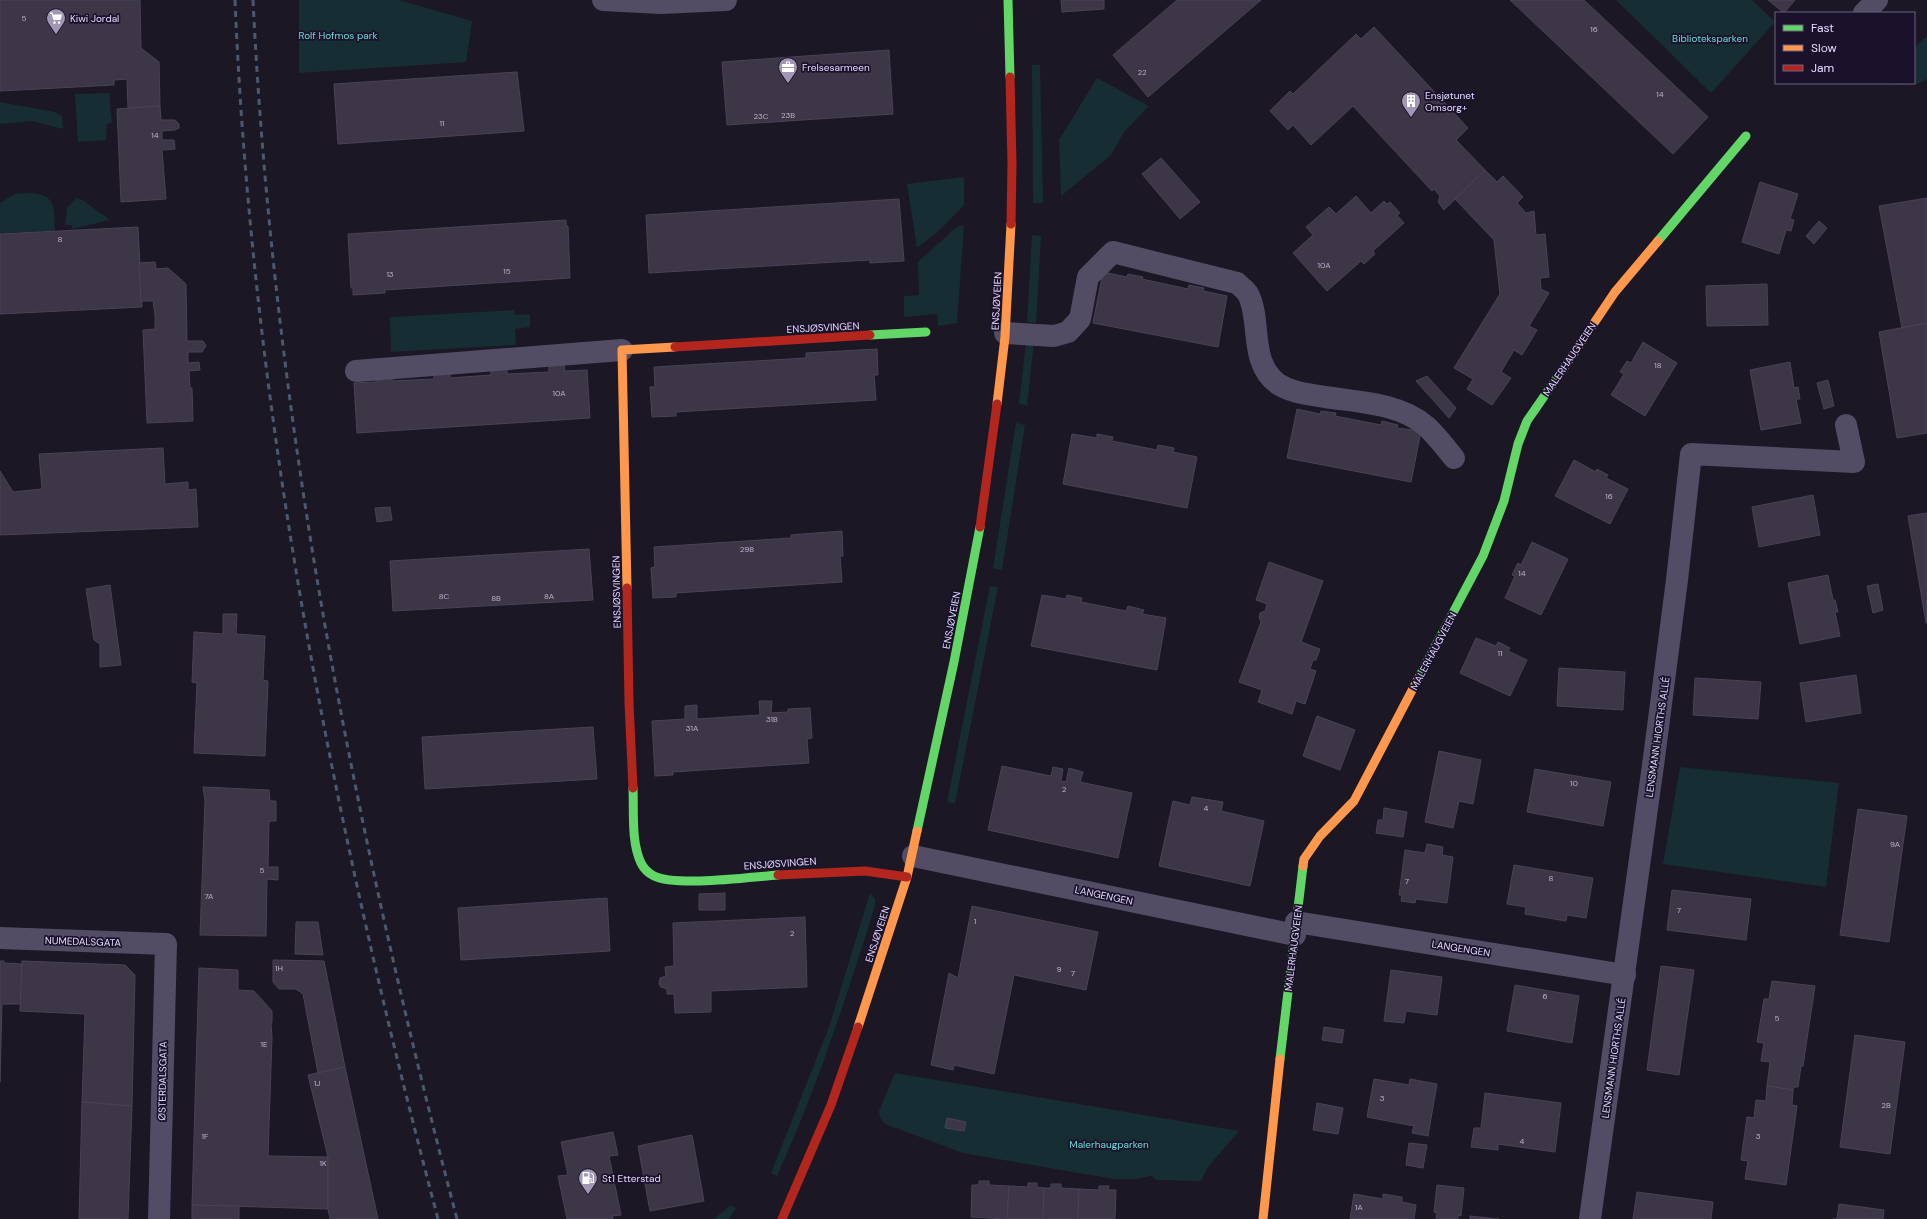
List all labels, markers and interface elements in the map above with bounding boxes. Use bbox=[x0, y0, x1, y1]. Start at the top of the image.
supermarket icon: Kiwi Jordal bbox=[45, 7, 67, 35]
place label: Kiwi Jordal bbox=[70, 12, 119, 25]
legend bbox=[1775, 12, 1915, 84]
house number: 5 bbox=[22, 13, 27, 23]
text: Fast bbox=[1811, 20, 1834, 36]
house number: 16 bbox=[1590, 24, 1598, 34]
park label: Rolf Hofmos park bbox=[299, 29, 377, 42]
park label: Biblioteksparken bbox=[1672, 32, 1748, 45]
text: Slow bbox=[1811, 40, 1837, 56]
office icon: Frelsesarmeen bbox=[777, 56, 799, 84]
text: Jam bbox=[1811, 60, 1834, 76]
place label: Frelsesarmeen bbox=[802, 61, 870, 74]
house number: 22 bbox=[1137, 67, 1147, 77]
place label: Ensjøtunet Omsorg+ bbox=[1425, 89, 1475, 114]
house number: 14 bbox=[1656, 89, 1664, 99]
building icon: Ensjøtunet Omsorg+ bbox=[1400, 90, 1422, 118]
house number: 23B bbox=[781, 110, 795, 120]
house number: 23C bbox=[753, 111, 769, 121]
house number: 11 bbox=[440, 118, 445, 128]
house number: 14 bbox=[151, 130, 159, 140]
house number: 8 bbox=[58, 234, 63, 244]
house number: 10A bbox=[1318, 260, 1331, 270]
house number: 15 bbox=[503, 266, 511, 276]
house number: 13 bbox=[386, 269, 394, 279]
street label: ENSJØVEIEN bbox=[988, 271, 1005, 331]
street label: ENSJØSVINGEN bbox=[786, 319, 860, 336]
street label: MALERHAUGVEIEN bbox=[1540, 320, 1599, 399]
house number: 18 bbox=[1654, 360, 1662, 370]
house number: 10A bbox=[553, 388, 566, 398]
house number: 16 bbox=[1605, 491, 1613, 501]
house number: 29B bbox=[740, 544, 754, 554]
street label: ENSJØSVINGEN bbox=[609, 555, 624, 629]
house number: 14 bbox=[1518, 568, 1526, 578]
street label: ENSJØVEIEN bbox=[940, 590, 963, 650]
house number: 8C bbox=[439, 591, 450, 601]
house number: 8A bbox=[544, 591, 555, 601]
house number: 8B bbox=[491, 593, 501, 603]
street label: MALERHAUGVEIEN bbox=[1407, 610, 1460, 692]
house number: 11 bbox=[1498, 648, 1503, 658]
street label: LENSMANN HIORTHS ALLÉ bbox=[1643, 676, 1672, 798]
house number: 31B bbox=[766, 714, 778, 724]
house number: 31A bbox=[686, 723, 699, 733]
house number: 10 bbox=[1570, 778, 1579, 788]
house number: 2 bbox=[1062, 784, 1067, 794]
house number: 4 bbox=[1204, 803, 1209, 813]
house number: 9A bbox=[1890, 839, 1901, 849]
street label: ENSJØSVINGEN bbox=[743, 854, 817, 873]
house number: 5 bbox=[260, 865, 265, 875]
house number: 8 bbox=[1549, 873, 1554, 883]
house number: 7 bbox=[1405, 876, 1409, 886]
street label: LANGENGEN bbox=[1074, 883, 1134, 908]
house number: 7A bbox=[205, 891, 214, 901]
street label: ENSJØVEIEN bbox=[862, 904, 893, 964]
street label: MALERHAUGVEIEN bbox=[1282, 904, 1305, 992]
house number: 7 bbox=[1677, 905, 1681, 915]
house number: 1 bbox=[974, 916, 976, 926]
house number: 2 bbox=[790, 928, 795, 938]
street label: NUMEDALSGATA bbox=[45, 934, 122, 949]
street label: LANGENGEN bbox=[1431, 937, 1491, 960]
house number: 1H bbox=[275, 963, 283, 973]
house number: 9 bbox=[1056, 964, 1062, 974]
house number: 7 bbox=[1071, 968, 1075, 978]
house number: 6 bbox=[1542, 991, 1548, 1001]
street label: LENSMANN HIORTHS ALLÉ bbox=[1599, 997, 1628, 1119]
house number: 5 bbox=[1775, 1013, 1780, 1023]
house number: 1E bbox=[260, 1039, 268, 1049]
street label: ØSTERDALSGATA bbox=[155, 1041, 170, 1121]
house number: 1J bbox=[314, 1078, 320, 1088]
house number: 3 bbox=[1380, 1093, 1385, 1103]
house number: 2B bbox=[1881, 1100, 1891, 1110]
house number: 1F bbox=[202, 1131, 209, 1141]
house number: 3 bbox=[1756, 1131, 1761, 1141]
house number: 4 bbox=[1520, 1136, 1525, 1146]
park label: Malerhaugparken bbox=[1069, 1138, 1149, 1151]
house number: 1K bbox=[319, 1158, 327, 1168]
fuel station icon: St1 Etterstad bbox=[577, 1167, 599, 1195]
place label: St1 Etterstad bbox=[602, 1172, 661, 1185]
house number: 1A bbox=[1355, 1202, 1364, 1212]

